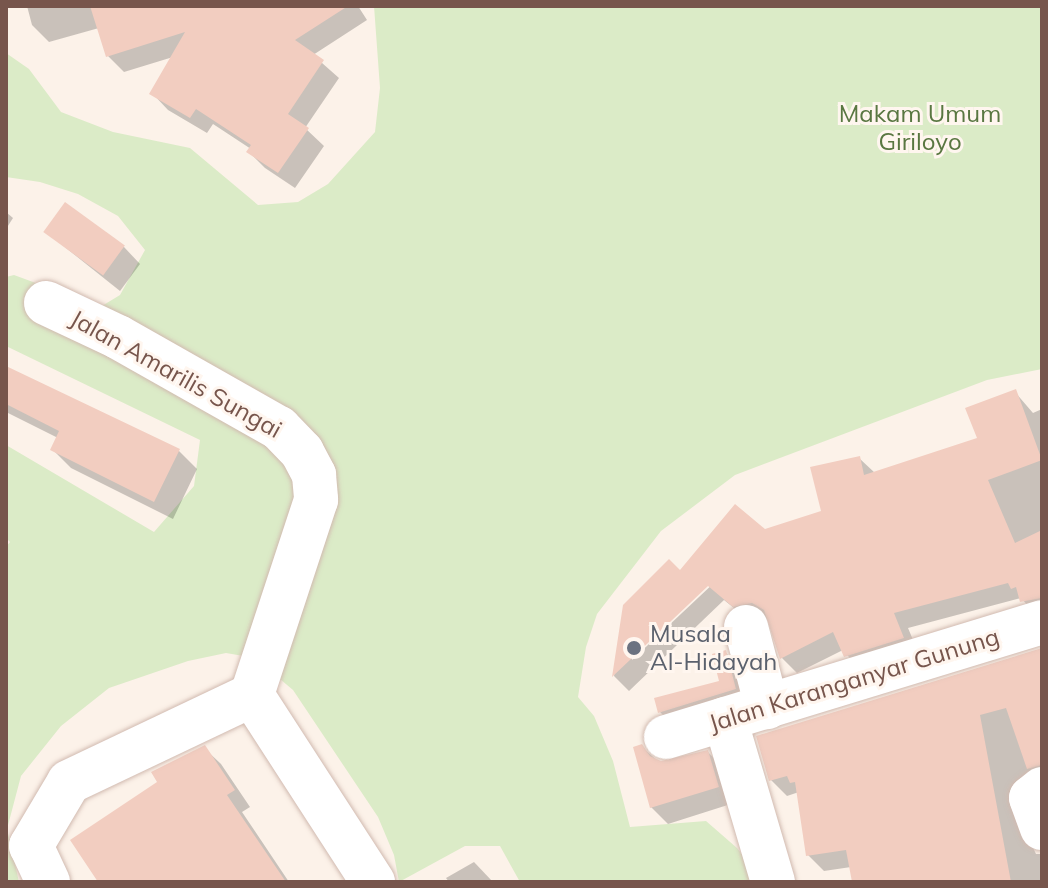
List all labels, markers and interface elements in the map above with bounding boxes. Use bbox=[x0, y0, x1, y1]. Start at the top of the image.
park label: Makam Umum Giriloyo bbox=[839, 100, 1001, 156]
street label: Jalan Amarilis Sungai bbox=[65, 304, 287, 444]
place label: Musala Al-Hidayah bbox=[650, 620, 777, 676]
street label: Jalan Karanganyar Gunung bbox=[705, 622, 1003, 738]
marker: Musala Al-Hidayah bbox=[625, 639, 643, 657]

